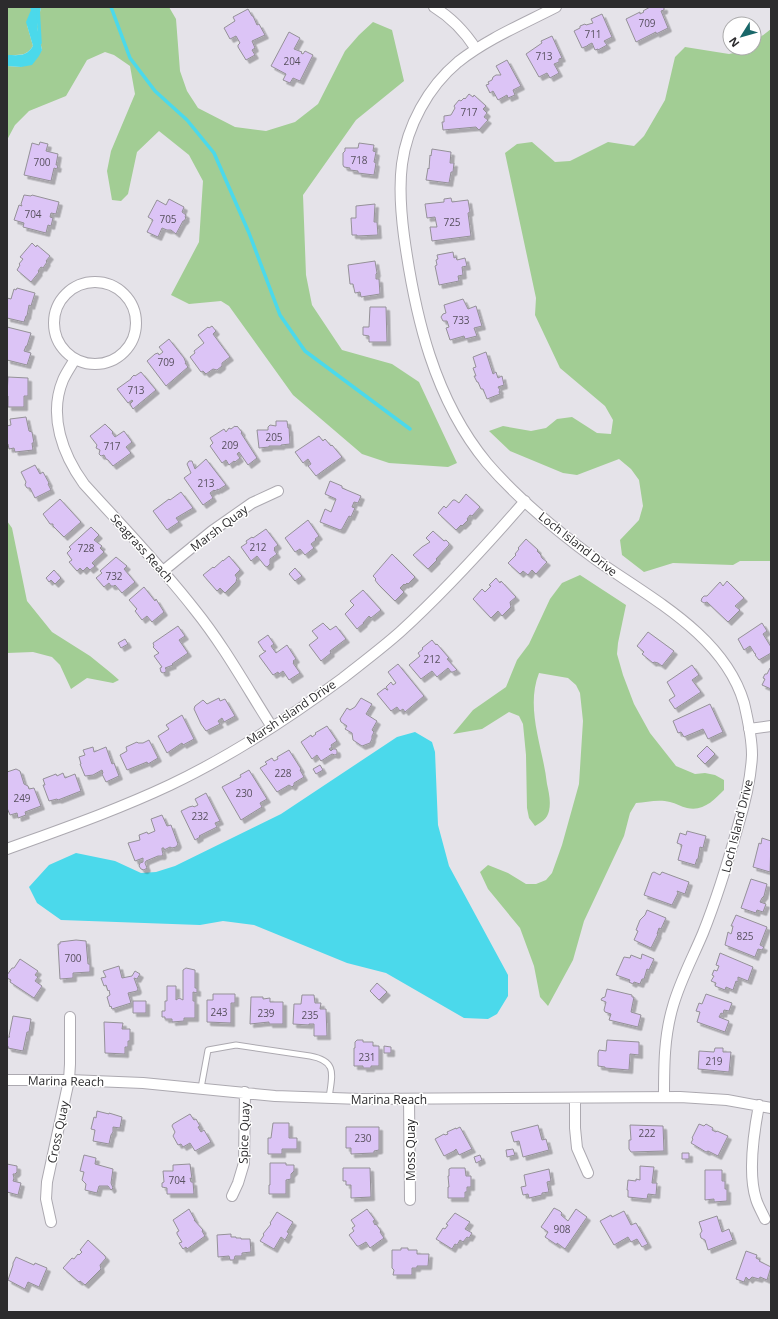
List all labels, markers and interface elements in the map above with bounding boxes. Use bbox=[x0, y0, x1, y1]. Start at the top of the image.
house number: 709 bbox=[638, 16, 656, 30]
north arrow bbox=[722, 16, 762, 56]
house number: 711 bbox=[584, 27, 602, 41]
text: N bbox=[725, 34, 742, 50]
house number: 713 bbox=[535, 49, 553, 63]
house number: 204 bbox=[283, 54, 301, 68]
house number: 717 bbox=[460, 105, 478, 119]
house number: 718 bbox=[350, 153, 368, 167]
house number: 700 bbox=[33, 155, 51, 169]
house number: 704 bbox=[24, 207, 42, 221]
house number: 705 bbox=[159, 212, 177, 226]
house number: 725 bbox=[443, 215, 461, 229]
house number: 733 bbox=[452, 313, 470, 327]
house number: 709 bbox=[157, 355, 175, 369]
house number: 713 bbox=[127, 383, 145, 397]
house number: 205 bbox=[265, 430, 283, 444]
house number: 209 bbox=[221, 438, 239, 452]
house number: 717 bbox=[103, 439, 121, 453]
house number: 213 bbox=[197, 476, 215, 490]
street label: Marsh Quay bbox=[187, 500, 252, 555]
street label: Loch Island Drive bbox=[535, 508, 621, 580]
street label: Seagrass Reach bbox=[107, 510, 177, 586]
house number: 212 bbox=[249, 540, 267, 554]
house number: 728 bbox=[77, 541, 95, 555]
house number: 732 bbox=[105, 569, 123, 583]
house number: 212 bbox=[423, 652, 441, 666]
street label: Marsh Island Drive bbox=[243, 676, 339, 748]
house number: 228 bbox=[274, 766, 292, 780]
street label: Loch Island Drive bbox=[717, 777, 757, 874]
house number: 230 bbox=[235, 786, 253, 800]
house number: 249 bbox=[13, 791, 31, 805]
house number: 232 bbox=[191, 809, 209, 823]
house number: 825 bbox=[736, 929, 754, 943]
house number: 700 bbox=[64, 951, 82, 965]
house number: 243 bbox=[210, 1005, 228, 1019]
house number: 239 bbox=[257, 1006, 275, 1020]
house number: 235 bbox=[301, 1008, 319, 1022]
house number: 231 bbox=[358, 1050, 376, 1064]
house number: 219 bbox=[705, 1054, 723, 1068]
street label: Marina Reach bbox=[28, 1072, 104, 1090]
street label: Marina Reach bbox=[351, 1091, 427, 1108]
street label: Cross Quay bbox=[43, 1098, 73, 1165]
street label: Spice Quay bbox=[234, 1101, 254, 1164]
street label: Moss Quay bbox=[402, 1118, 419, 1181]
house number: 222 bbox=[638, 1126, 656, 1140]
house number: 230 bbox=[354, 1131, 372, 1145]
house number: 704 bbox=[168, 1173, 186, 1187]
house number: 908 bbox=[553, 1222, 571, 1236]

